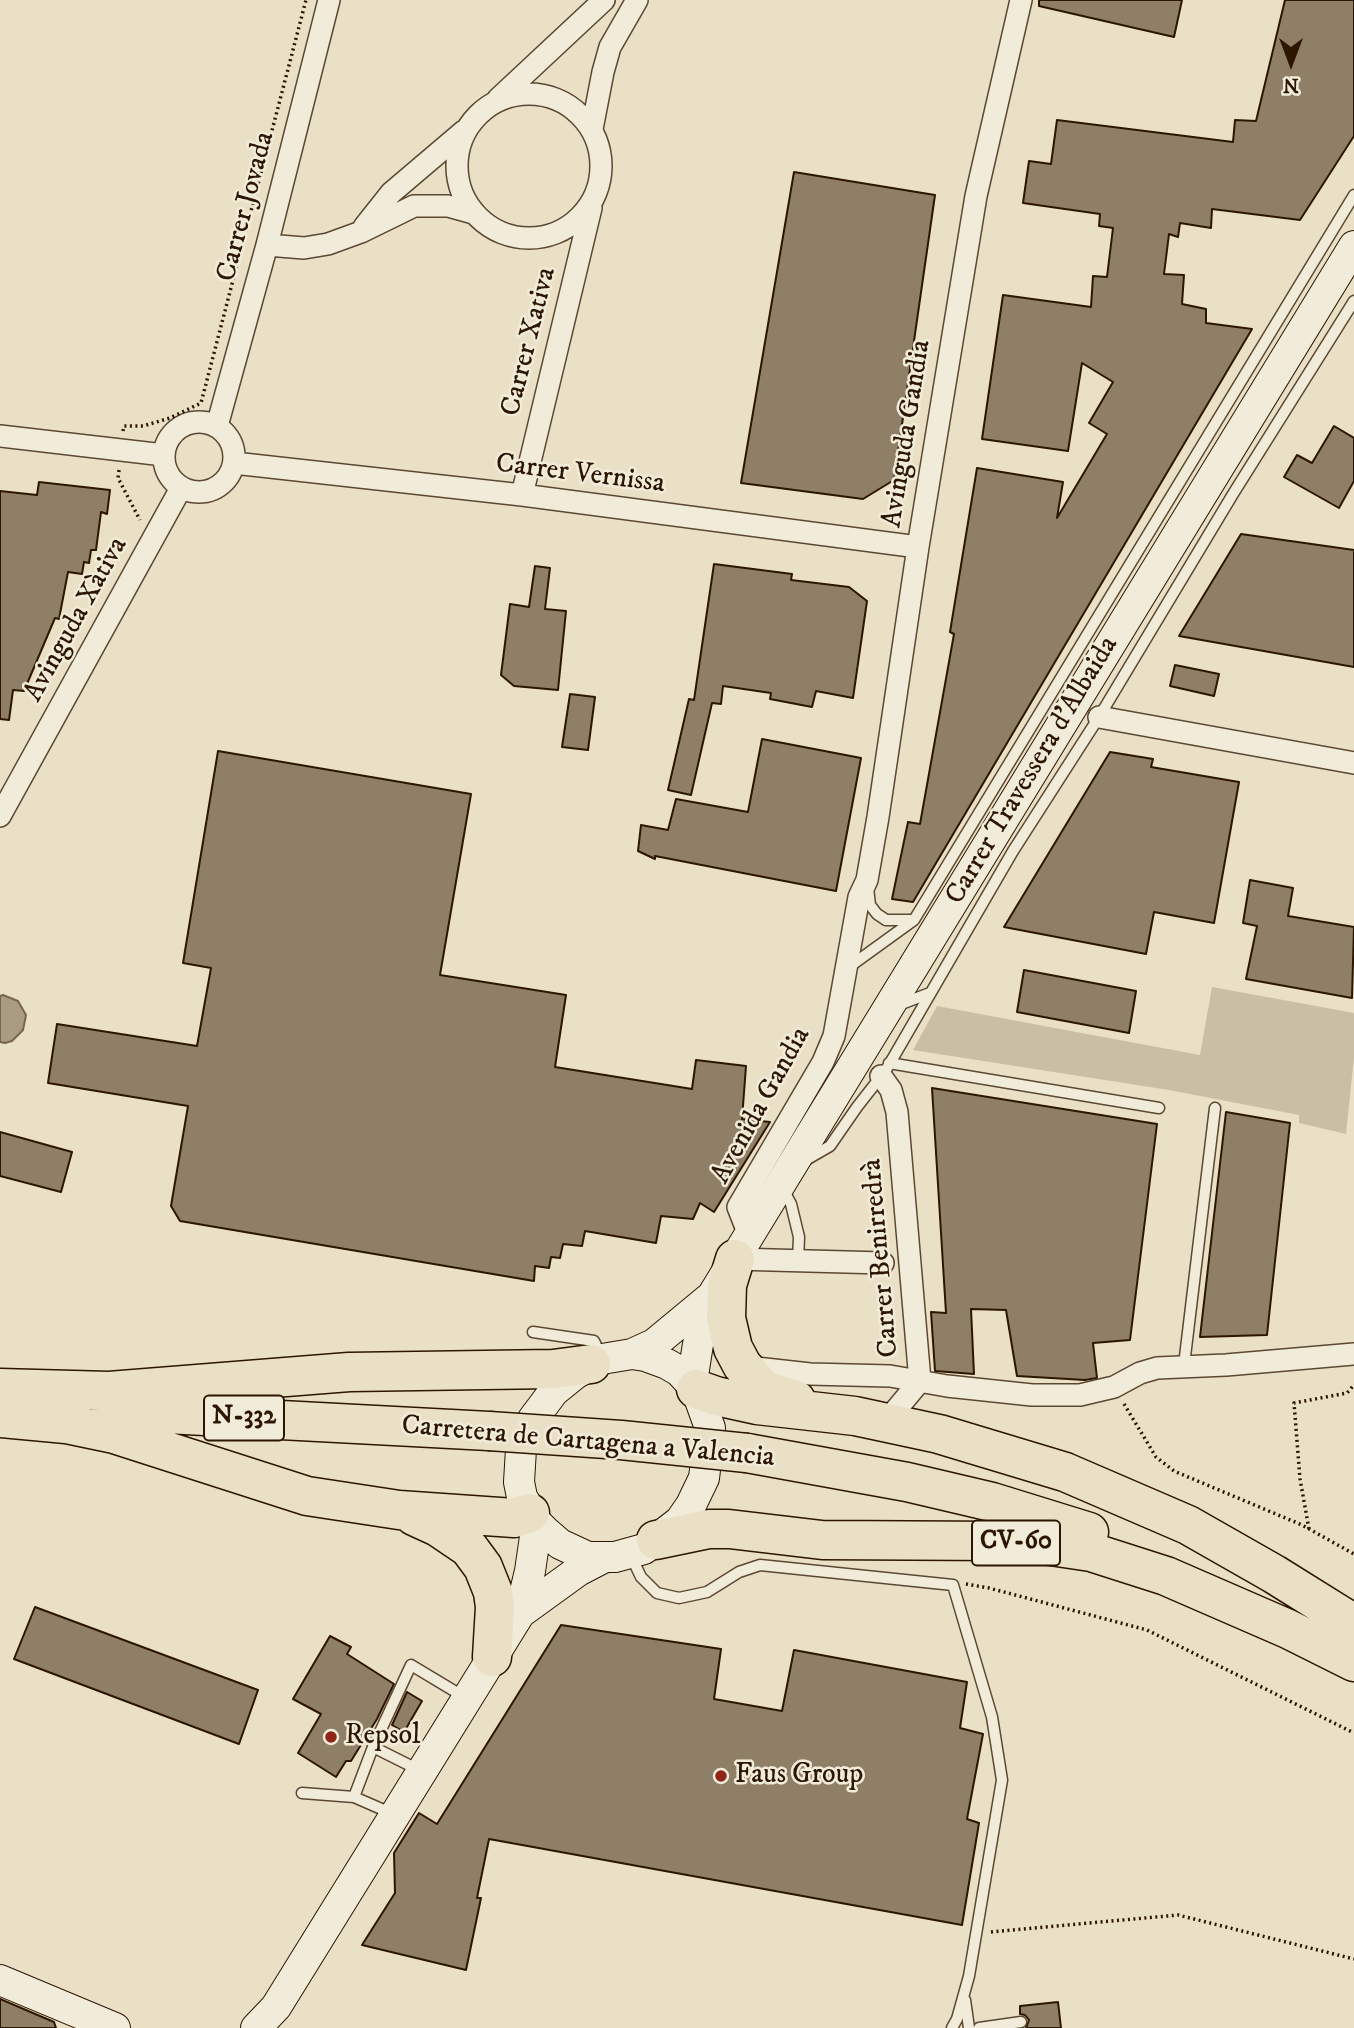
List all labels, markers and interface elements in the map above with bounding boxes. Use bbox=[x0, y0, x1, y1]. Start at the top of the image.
north arrow bbox=[1256, 28, 1326, 98]
text: N bbox=[1283, 73, 1299, 96]
street label: Carrer Jovada bbox=[211, 128, 283, 286]
street label: Carrer Xativa bbox=[495, 264, 565, 420]
street label: Avinguda Gandia bbox=[877, 338, 939, 530]
street label: Carrer Vernissa bbox=[494, 448, 666, 502]
street label: Avinguda Xàtiva bbox=[18, 532, 136, 708]
street label: Carrer Travessera d'Albaida bbox=[940, 631, 1126, 911]
street label: Avenida Gandia bbox=[705, 1022, 819, 1190]
street label: Carrer Benirredrà bbox=[857, 1157, 907, 1359]
road number: N-332 bbox=[204, 1396, 284, 1441]
street label: Carretera de Cartagena a Valencia bbox=[400, 1410, 776, 1476]
road number: CV-60 bbox=[972, 1520, 1060, 1566]
place label: Repsol bbox=[345, 1720, 420, 1754]
marker: Repsol bbox=[323, 1729, 339, 1745]
place label: Faus Group bbox=[735, 1759, 863, 1793]
marker: Faus Group bbox=[713, 1768, 729, 1784]

